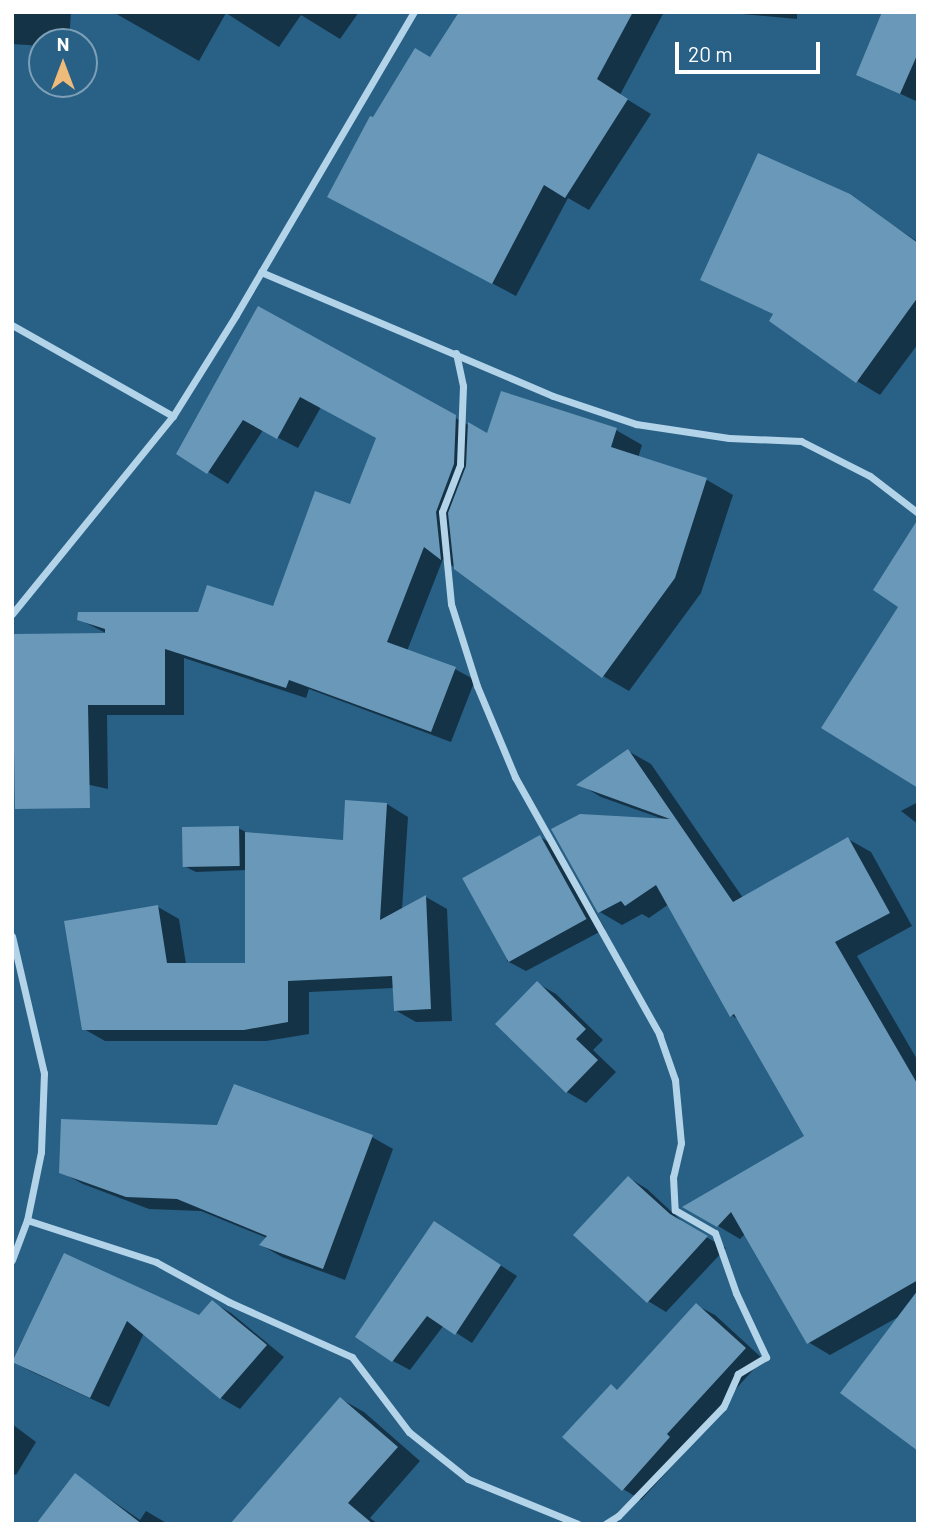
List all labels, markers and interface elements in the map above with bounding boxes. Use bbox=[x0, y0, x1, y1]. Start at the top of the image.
north arrow bbox=[28, 28, 98, 98]
scale bar bbox=[678, 28, 823, 72]
text: N bbox=[57, 32, 69, 55]
text: 20 m bbox=[688, 41, 733, 66]

